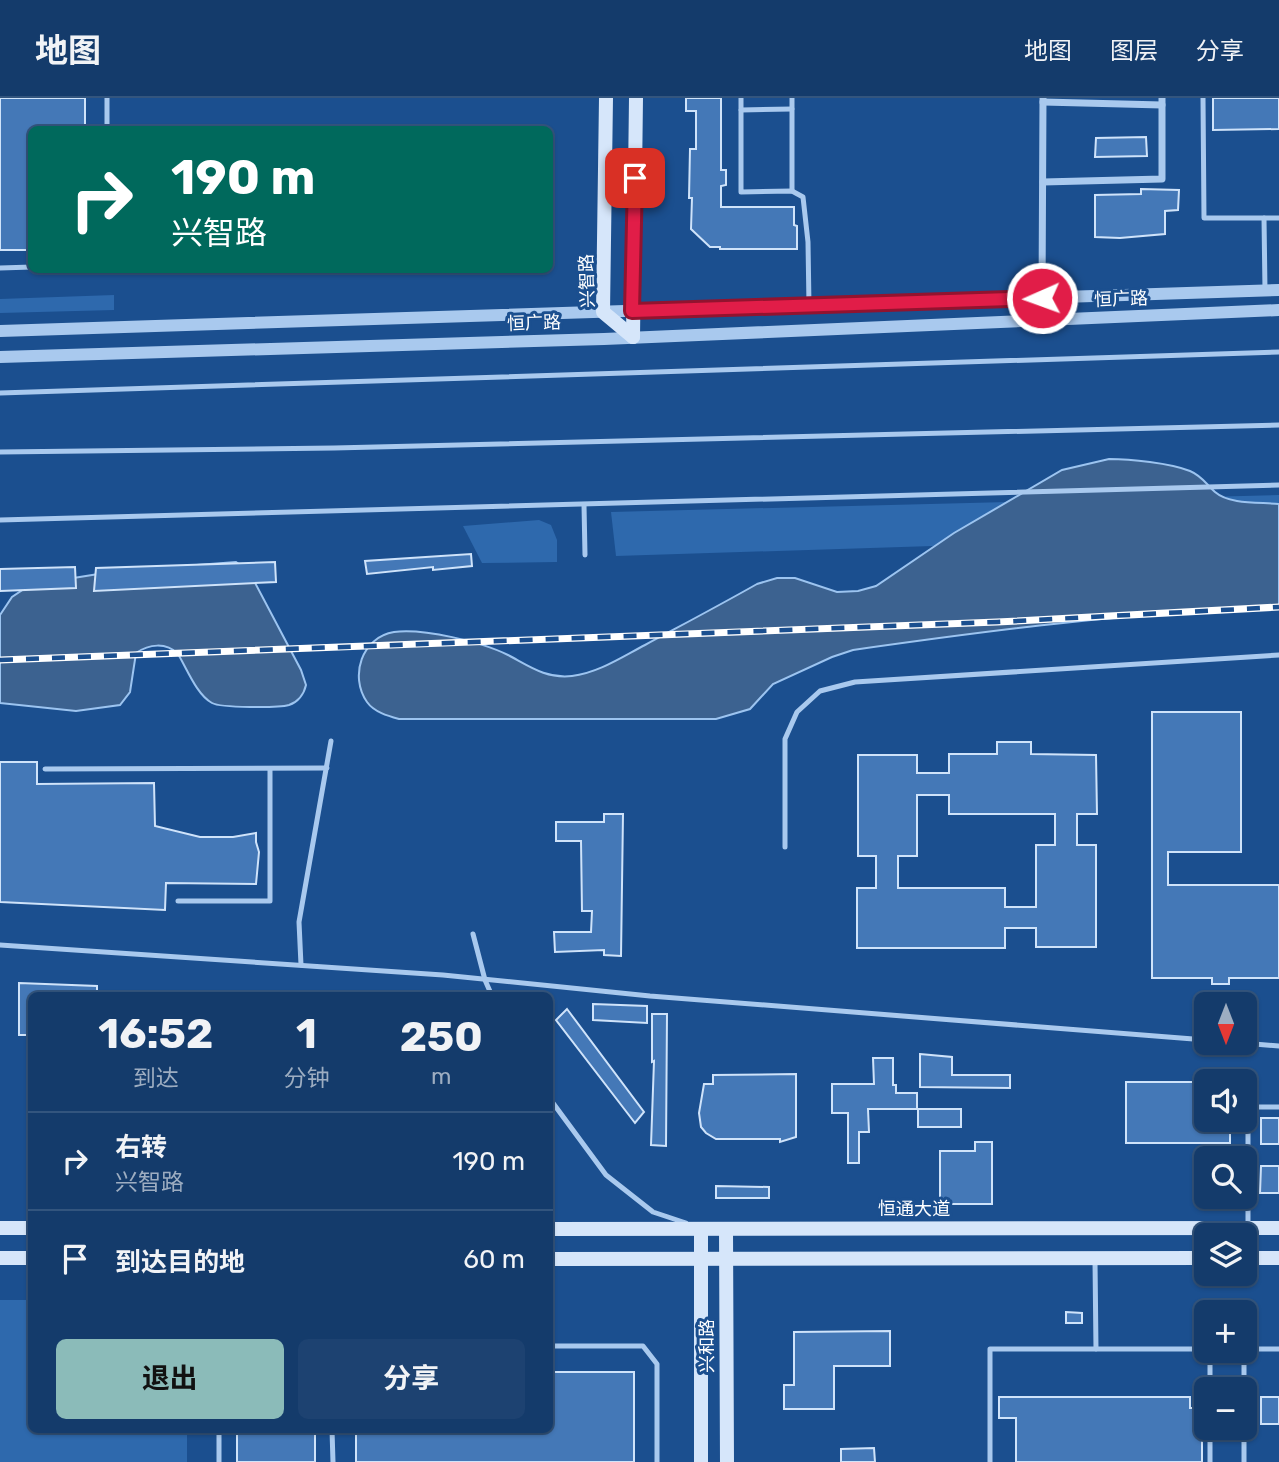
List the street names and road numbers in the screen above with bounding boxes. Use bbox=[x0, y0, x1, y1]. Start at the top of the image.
street label: 兴智路 bbox=[575, 254, 599, 308]
street label: 恒广路 bbox=[1094, 287, 1148, 311]
street label: 恒广路 bbox=[507, 311, 561, 335]
street label: 恒通大道 bbox=[878, 1198, 950, 1220]
street label: 兴和路 bbox=[696, 1319, 718, 1373]

